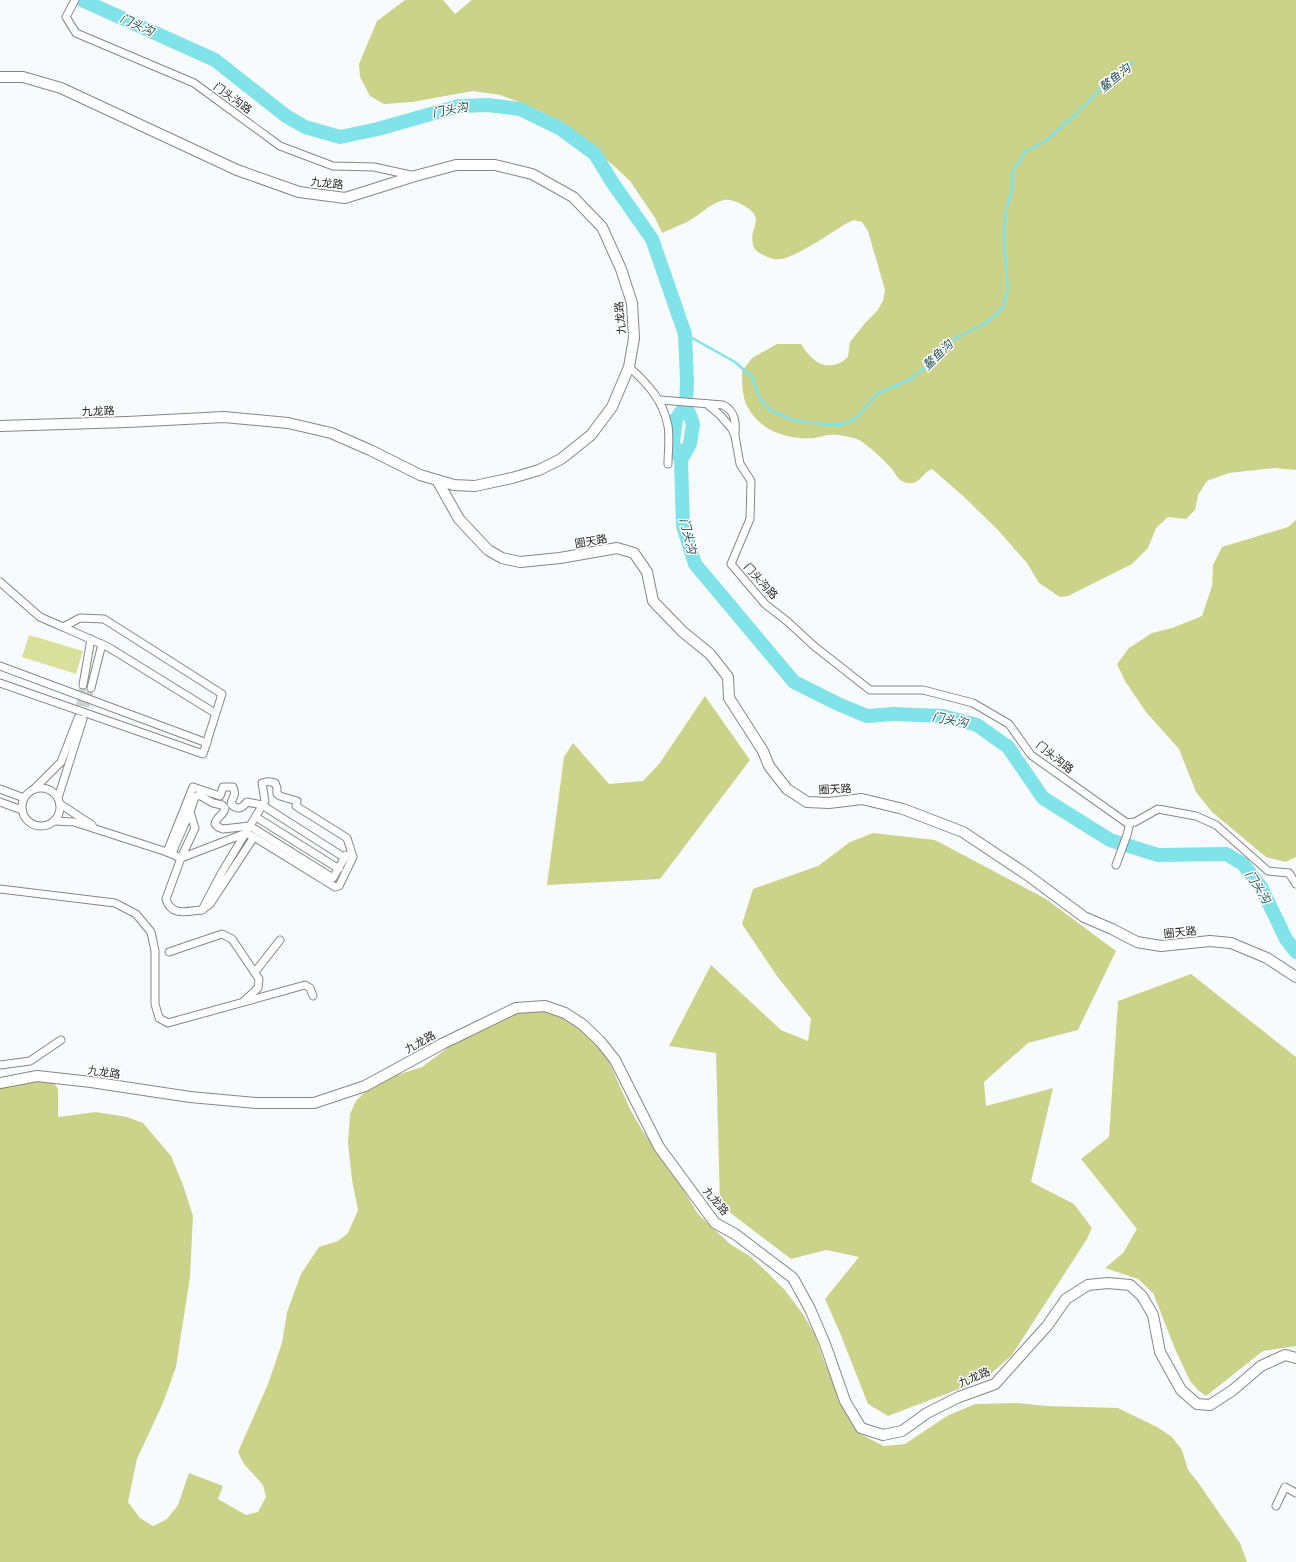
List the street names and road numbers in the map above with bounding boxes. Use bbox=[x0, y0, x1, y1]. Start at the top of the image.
street label: 门头沟路 bbox=[211, 79, 256, 117]
street label: 九龙路 bbox=[310, 173, 344, 192]
street label: 九龙路 bbox=[610, 301, 629, 335]
street label: 九龙路 bbox=[81, 402, 115, 419]
street label: 圈天路 bbox=[573, 530, 608, 551]
street label: 门头沟路 bbox=[741, 559, 782, 602]
street label: 门头沟路 bbox=[1033, 737, 1077, 776]
street label: 圈天路 bbox=[818, 780, 852, 797]
street label: 圈天路 bbox=[1163, 922, 1197, 941]
street label: 九龙路 bbox=[402, 1027, 438, 1056]
street label: 九龙路 bbox=[87, 1062, 121, 1081]
street label: 九龙路 bbox=[700, 1183, 733, 1218]
street label: 九龙路 bbox=[956, 1363, 992, 1390]

